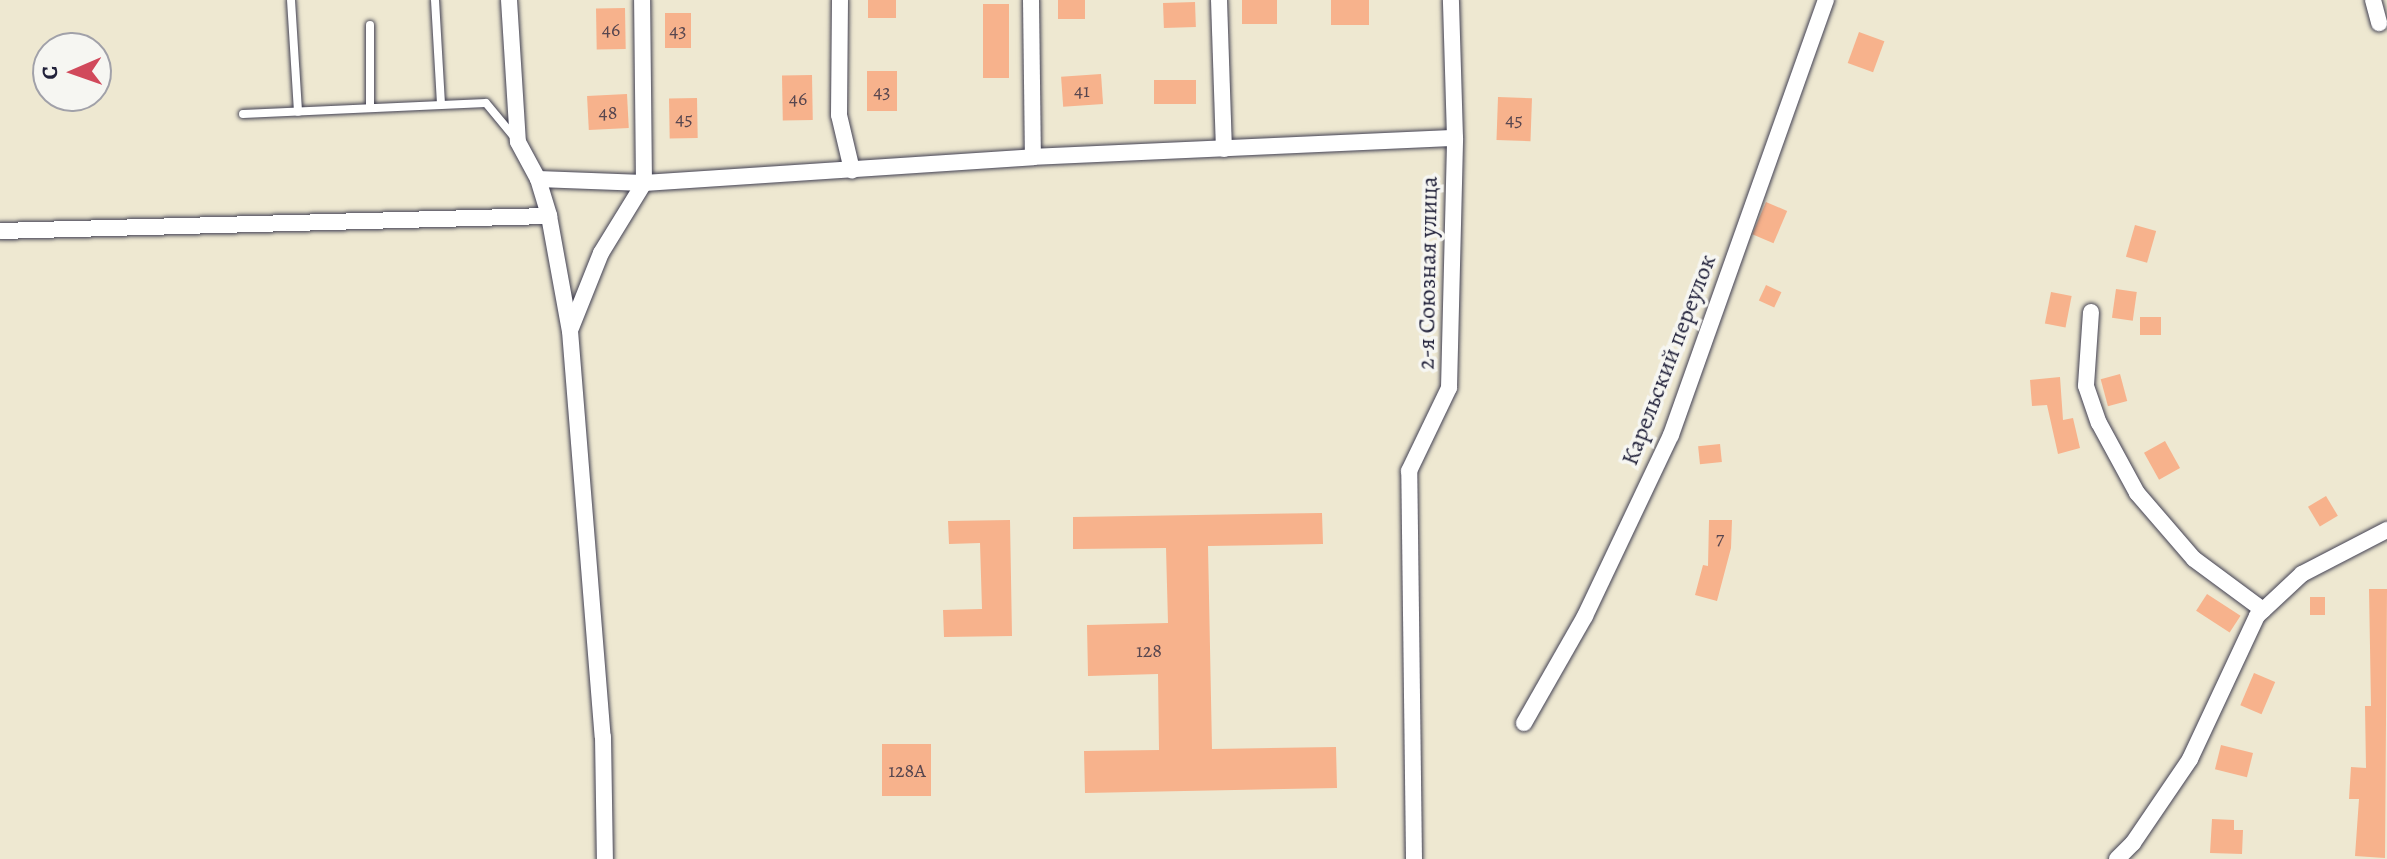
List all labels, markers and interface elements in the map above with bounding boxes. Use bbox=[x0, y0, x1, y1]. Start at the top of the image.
house number: 46 bbox=[602, 17, 620, 41]
house number: 43 bbox=[669, 18, 687, 42]
north arrow bbox=[32, 32, 112, 112]
text: С bbox=[35, 65, 65, 80]
house number: 41 bbox=[1074, 78, 1090, 102]
house number: 43 bbox=[873, 79, 891, 103]
house number: 46 bbox=[789, 86, 807, 110]
house number: 48 bbox=[599, 100, 617, 124]
house number: 45 bbox=[675, 106, 693, 130]
house number: 45 bbox=[1505, 107, 1523, 131]
street label: 2-я Союзная улица bbox=[1412, 176, 1444, 370]
street label: Карельский переулок bbox=[1616, 251, 1722, 469]
house number: 7 bbox=[1716, 525, 1724, 549]
house number: 128 bbox=[1136, 638, 1162, 662]
house number: 128А bbox=[888, 758, 926, 782]

